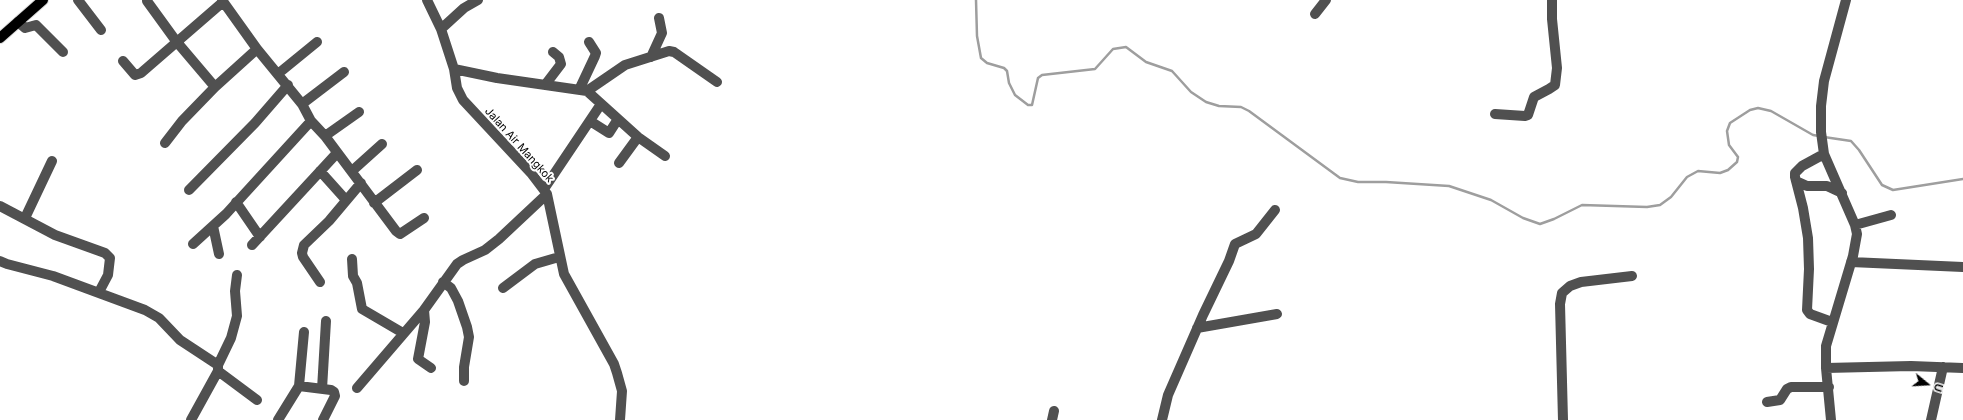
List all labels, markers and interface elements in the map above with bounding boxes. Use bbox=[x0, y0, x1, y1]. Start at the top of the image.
street label: Jalan Air Mangkok bbox=[482, 105, 556, 185]
north arrow bbox=[1907, 364, 1947, 404]
text: U bbox=[1931, 382, 1946, 394]

